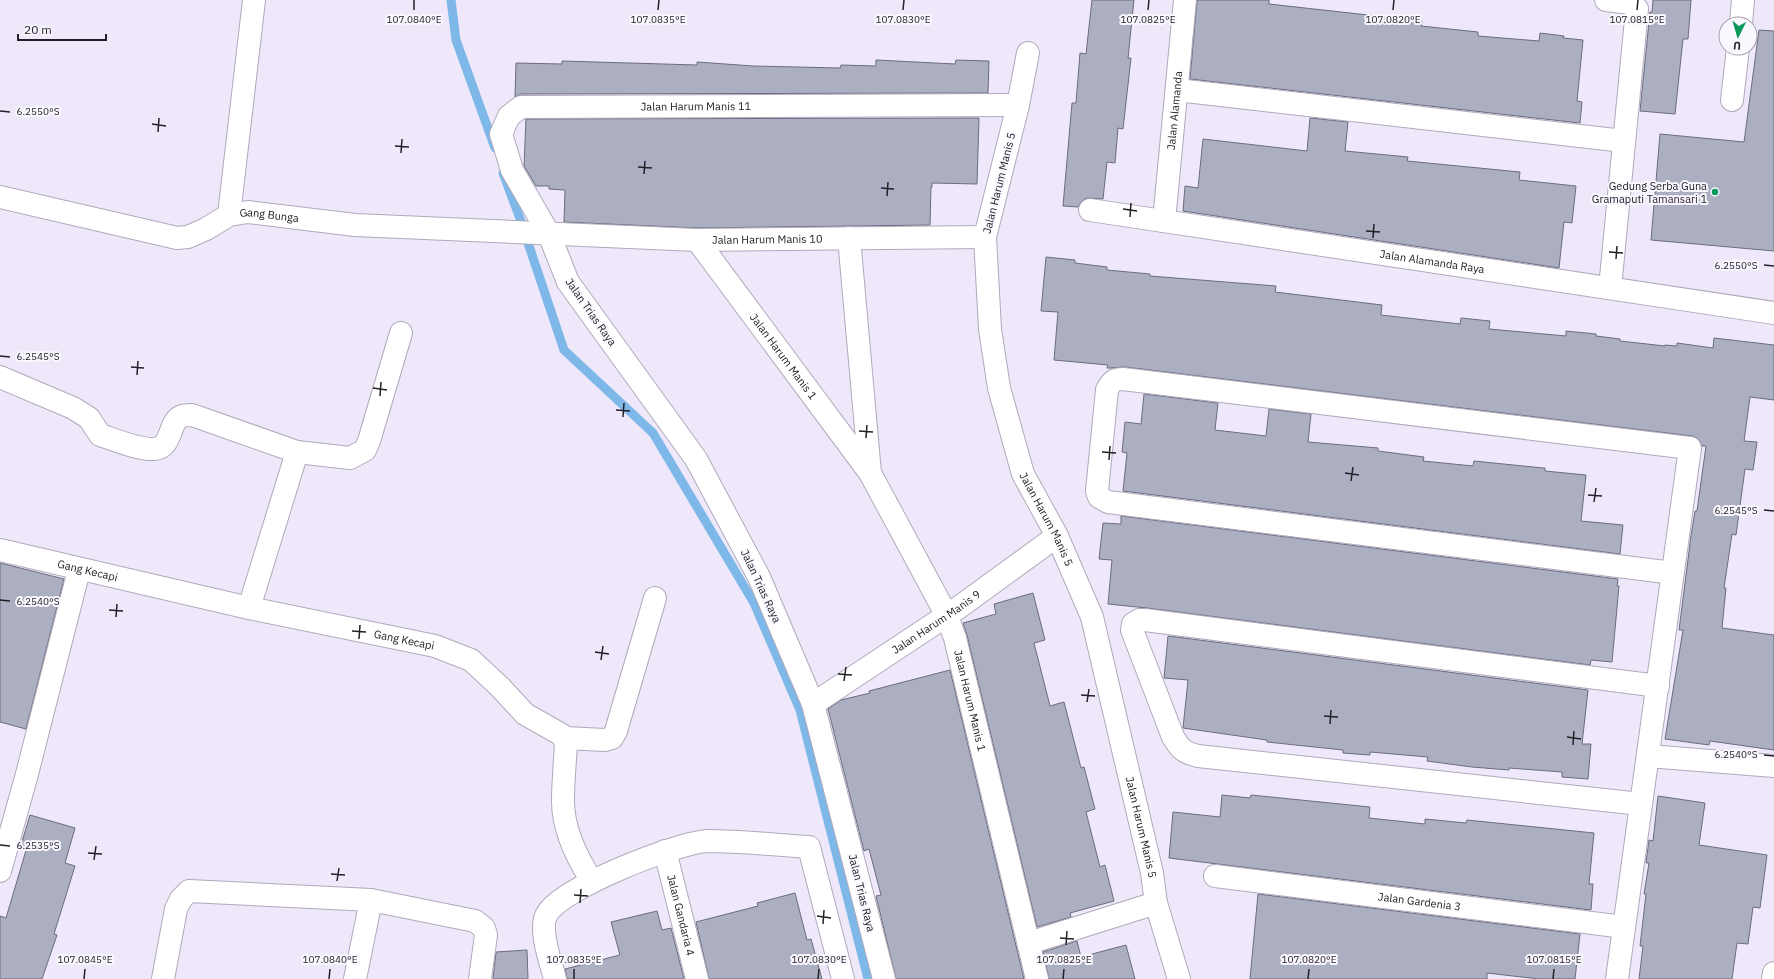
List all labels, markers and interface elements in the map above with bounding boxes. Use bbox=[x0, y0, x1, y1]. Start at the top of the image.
text: 107.0840°E bbox=[386, 13, 442, 26]
text: 107.0835°E bbox=[630, 13, 686, 26]
text: 107.0830°E bbox=[875, 13, 931, 26]
text: 107.0825°E bbox=[1120, 13, 1176, 26]
text: 107.0820°E bbox=[1365, 13, 1421, 26]
text: 107.0815°E bbox=[1609, 13, 1665, 26]
scale bar bbox=[18, 16, 106, 42]
north arrow bbox=[1718, 16, 1758, 56]
text: 20 m bbox=[24, 22, 52, 37]
text: U bbox=[1733, 39, 1742, 53]
street label: Jalan Alamanda bbox=[1164, 70, 1185, 151]
street label: Jalan Harum Manis 11 bbox=[641, 99, 752, 114]
text: 6.2550°S bbox=[16, 105, 60, 118]
street label: Jalan Harum Manis 5 bbox=[980, 131, 1018, 235]
place label: Gedung Serba Guna Gramaputi Tamansari 1 bbox=[1592, 179, 1707, 206]
marker: Gedung Serba Guna Gramaputi Tamansari 1 bbox=[1710, 187, 1720, 197]
street label: Gang Bunga bbox=[239, 205, 300, 225]
street label: Jalan Harum Manis 10 bbox=[712, 232, 823, 247]
street label: Jalan Alamanda Raya bbox=[1379, 247, 1486, 276]
text: 6.2550°S bbox=[1714, 259, 1758, 272]
street label: Jalan Trias Raya bbox=[562, 275, 620, 349]
street label: Jalan Harum Manis 1 bbox=[747, 311, 820, 403]
text: 6.2545°S bbox=[16, 350, 60, 363]
street label: Jalan Harum Manis 5 bbox=[1016, 470, 1076, 568]
text: 6.2545°S bbox=[1714, 504, 1758, 517]
street label: Jalan Trias Raya bbox=[738, 547, 784, 625]
street label: Gang Kecapi bbox=[56, 557, 119, 584]
street label: Jalan Harum Manis 9 bbox=[889, 587, 983, 657]
text: 6.2540°S bbox=[16, 595, 60, 608]
street label: Gang Kecapi bbox=[373, 627, 436, 653]
street label: Jalan Harum Manis 1 bbox=[951, 648, 989, 753]
text: 6.2540°S bbox=[1714, 748, 1758, 761]
street label: Jalan Harum Manis 5 bbox=[1123, 775, 1160, 879]
text: 6.2535°S bbox=[16, 839, 60, 852]
street label: Jalan Trias Raya bbox=[846, 853, 878, 933]
street label: Jalan Gandaria 4 bbox=[664, 873, 698, 957]
street label: Jalan Gardenia 3 bbox=[1377, 889, 1462, 914]
text: 107.0845°E bbox=[57, 953, 113, 966]
text: 107.0840°E bbox=[302, 953, 358, 966]
text: 107.0835°E bbox=[546, 953, 602, 966]
text: 107.0830°E bbox=[791, 953, 847, 966]
text: 107.0825°E bbox=[1036, 953, 1092, 966]
text: 107.0820°E bbox=[1281, 953, 1337, 966]
text: 107.0815°E bbox=[1526, 953, 1582, 966]

